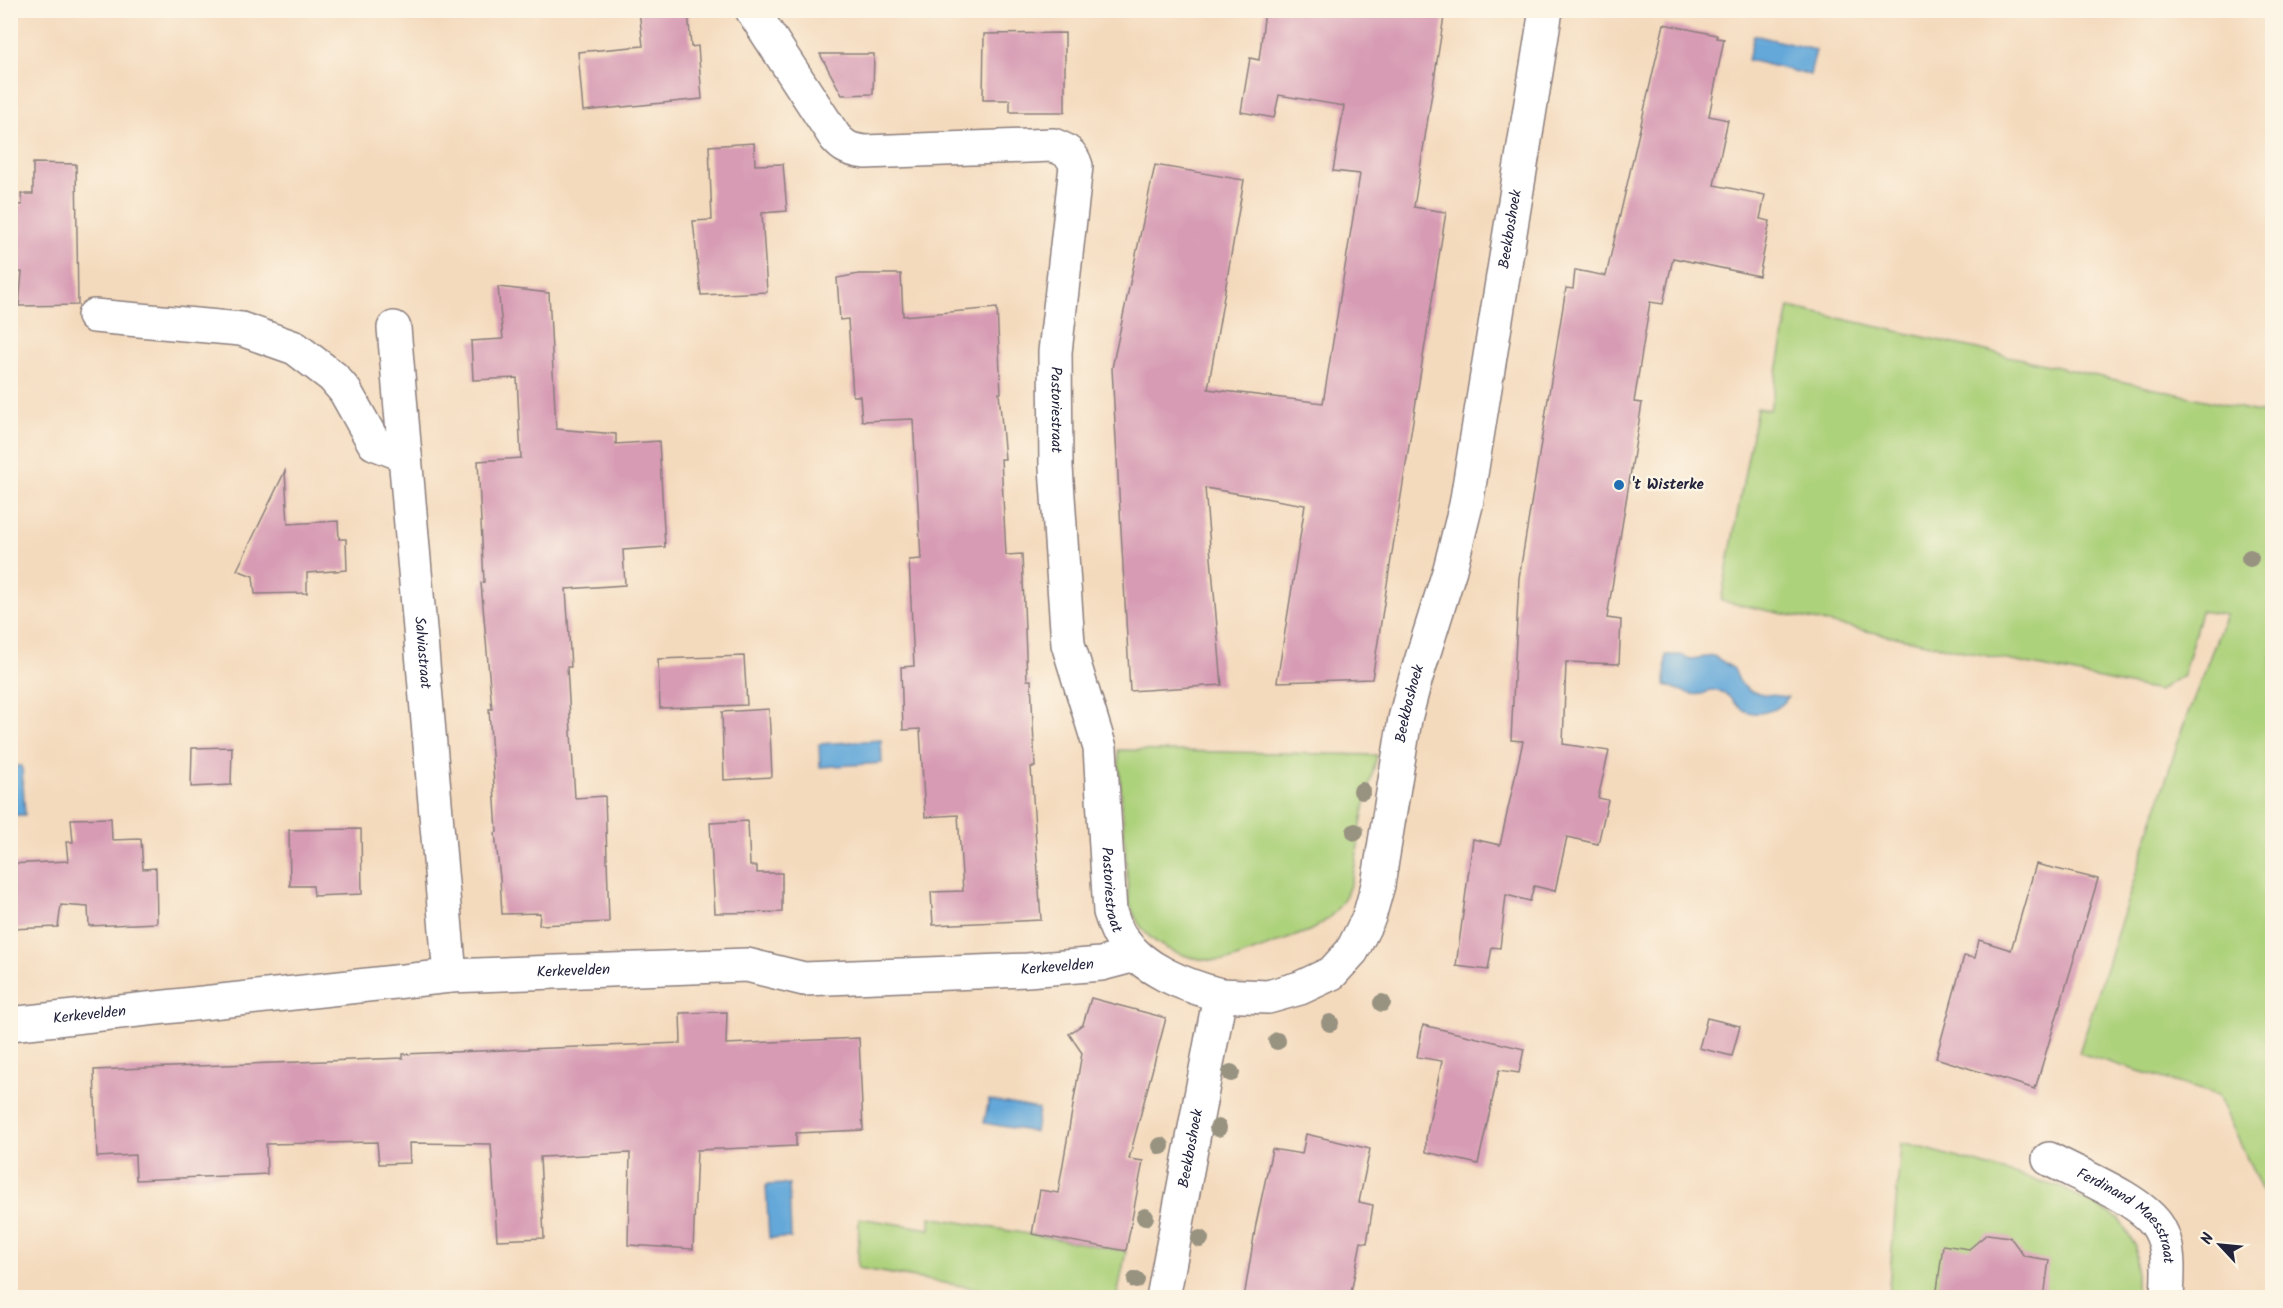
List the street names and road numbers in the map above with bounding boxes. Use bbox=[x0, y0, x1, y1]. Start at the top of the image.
street label: Beekboshoek bbox=[1492, 187, 1529, 271]
street label: Pastoriestraat bbox=[1043, 366, 1068, 453]
street label: Salviastraat bbox=[407, 616, 437, 690]
street label: Beekboshoek bbox=[1389, 661, 1432, 745]
street label: Pastoriestraat bbox=[1094, 846, 1129, 937]
street label: Kerkevelden bbox=[1020, 953, 1095, 982]
street label: Kerkevelden bbox=[536, 958, 610, 985]
street label: Kerkevelden bbox=[52, 999, 127, 1031]
street label: Beekboshoek bbox=[1172, 1106, 1210, 1190]
street label: Ferdinand Maesstraat bbox=[2072, 1162, 2180, 1264]

